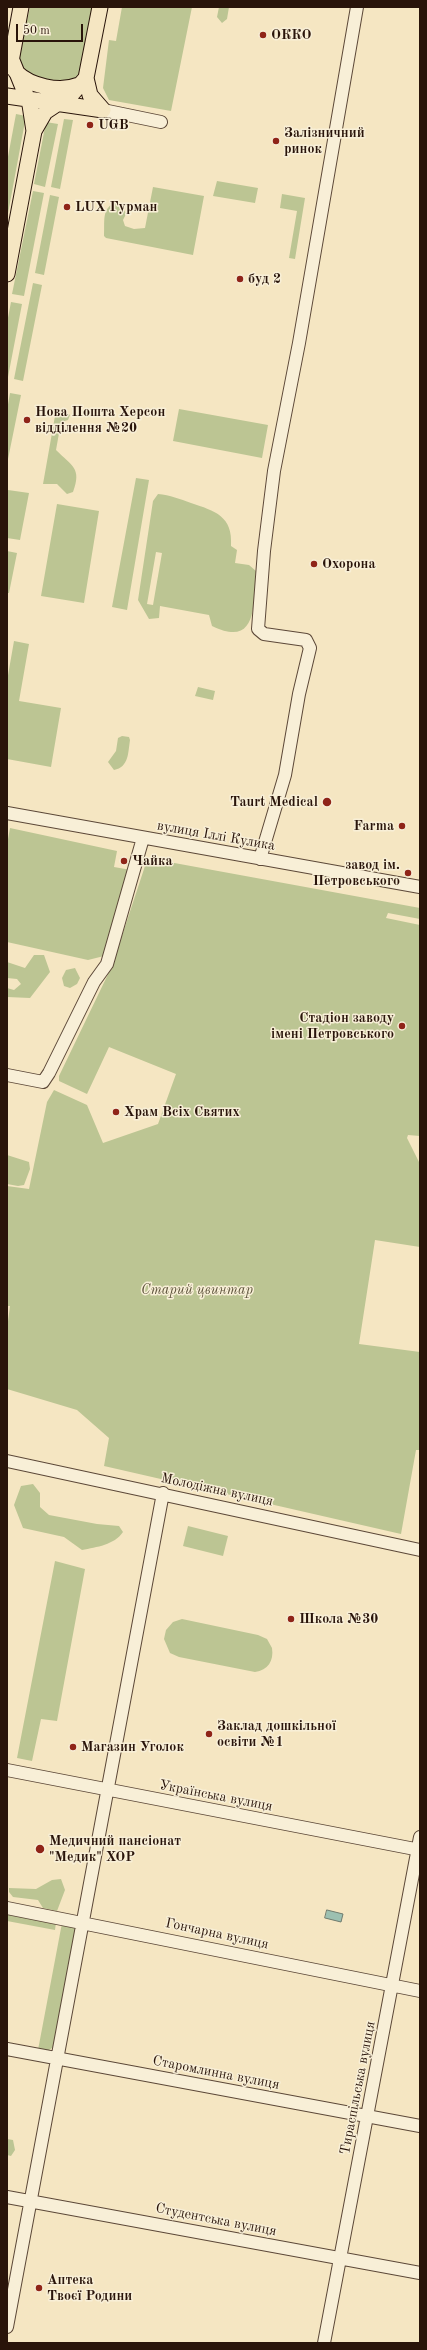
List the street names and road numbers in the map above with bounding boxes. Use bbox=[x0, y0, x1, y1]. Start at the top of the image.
street label: вулиця Іллі Кулика bbox=[156, 817, 276, 855]
street label: Молодіжна вулиця bbox=[159, 1470, 275, 1510]
street label: Українська вулиця bbox=[158, 1777, 274, 1815]
street label: Гончарна вулиця bbox=[164, 1915, 270, 1953]
street label: Тираспільська вулиця bbox=[337, 2020, 379, 2156]
street label: Старомлинна вулиця bbox=[151, 2052, 281, 2094]
street label: Студентська вулиця bbox=[154, 2200, 278, 2240]

